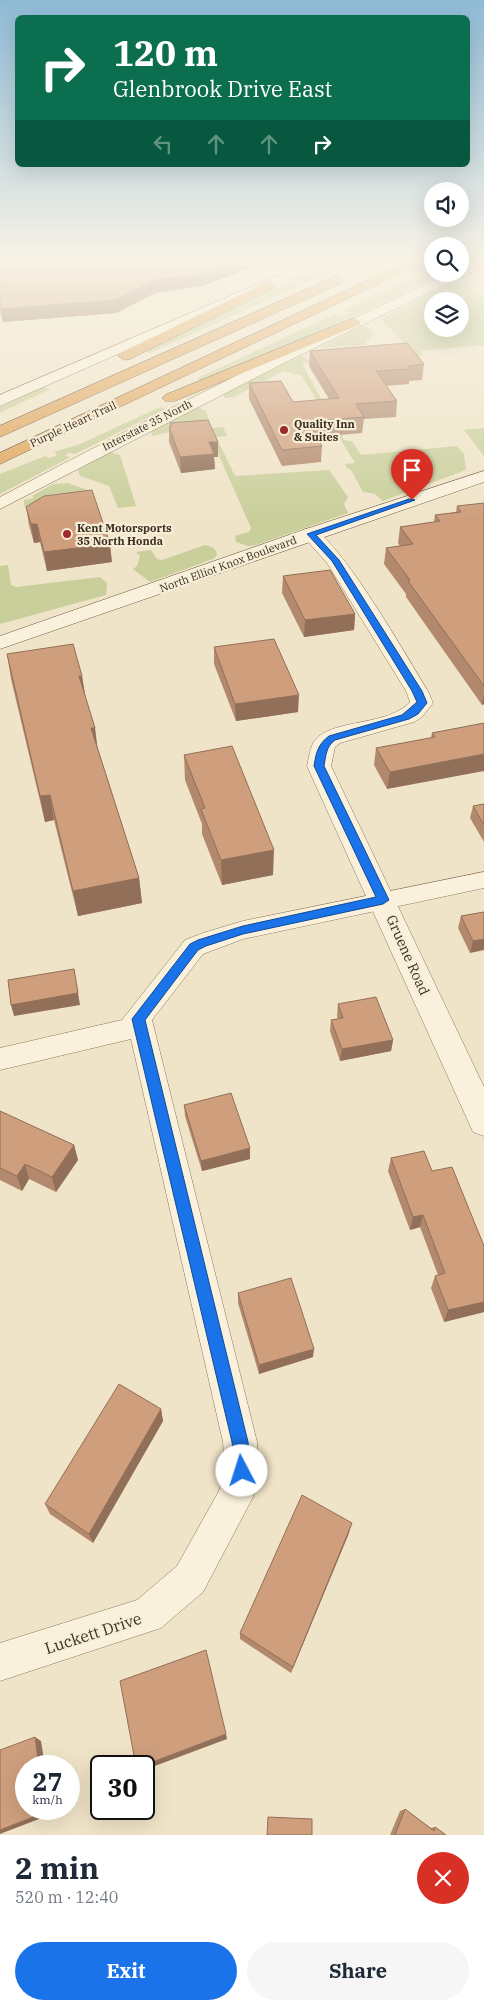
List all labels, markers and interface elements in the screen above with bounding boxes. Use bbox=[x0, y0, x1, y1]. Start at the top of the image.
text: 120 m bbox=[113, 30, 218, 76]
icon: right bbox=[30, 35, 95, 100]
text: Glenbrook Drive East bbox=[113, 74, 332, 103]
icon: left bbox=[149, 130, 177, 158]
icon: ahead bbox=[202, 130, 230, 158]
icon: ahead bbox=[255, 130, 283, 158]
icon: right bbox=[308, 130, 336, 158]
map controls bbox=[424, 182, 469, 337]
button: sound bbox=[424, 182, 469, 227]
button: search bbox=[424, 237, 469, 282]
button: layers bbox=[424, 292, 469, 337]
street label: Interstate 35 North bbox=[100, 396, 194, 454]
street label: Purple Heart Trail bbox=[28, 398, 118, 450]
place label: Quality Inn & Suites bbox=[294, 417, 355, 444]
marker: Quality Inn & Suites bbox=[278, 424, 290, 436]
pin bbox=[391, 449, 433, 500]
icon: arrive bbox=[398, 456, 426, 484]
place label: Kent Motorsports 35 North Honda bbox=[77, 521, 172, 548]
marker: Kent Motorsports 35 North Honda bbox=[61, 528, 73, 540]
street label: North Elliot Knox Boulevard bbox=[157, 533, 299, 595]
street label: Gruene Road bbox=[382, 912, 434, 998]
position arrow bbox=[215, 1444, 267, 1496]
street label: Luckett Drive bbox=[42, 1608, 144, 1658]
speed limit sign: 30 bbox=[90, 1755, 155, 1820]
text: 27 bbox=[32, 1765, 63, 1798]
text: km/h bbox=[32, 1792, 63, 1807]
text: 2 min bbox=[15, 1848, 99, 1887]
button: close bbox=[417, 1852, 469, 1904]
text: 520 m · 12:40 bbox=[15, 1887, 118, 1907]
button: Exit bbox=[15, 1942, 237, 2000]
button: Share bbox=[247, 1942, 469, 2000]

